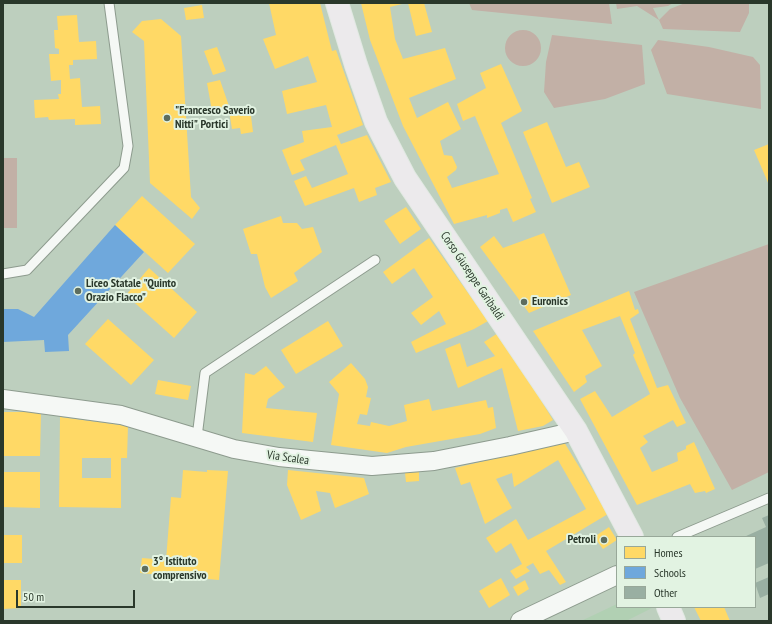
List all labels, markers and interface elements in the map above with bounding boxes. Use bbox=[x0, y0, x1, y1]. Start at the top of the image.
place label: "Francesco Saverio Nitti" Portici bbox=[175, 104, 255, 132]
marker: "Francesco Saverio Nitti" Portici bbox=[162, 113, 172, 123]
street label: Corso Giuseppe Garibaldi bbox=[437, 229, 507, 323]
place label: Liceo Statale "Quinto Orazio Flacco" bbox=[86, 277, 176, 305]
marker: Liceo Statale "Quinto Orazio Flacco" bbox=[73, 286, 83, 296]
place label: Euronics bbox=[532, 295, 568, 309]
marker: Euronics bbox=[519, 297, 529, 307]
street label: Via Scalea bbox=[266, 448, 310, 468]
place label: Petroli bbox=[568, 533, 596, 547]
marker: Petroli bbox=[599, 535, 609, 545]
legend bbox=[616, 536, 756, 608]
text: Homes bbox=[654, 545, 682, 560]
place label: 3° Istituto comprensivo bbox=[153, 555, 207, 583]
marker: 3° Istituto comprensivo bbox=[140, 564, 150, 574]
text: Schools bbox=[654, 565, 686, 580]
scale bar bbox=[18, 582, 137, 608]
text: Other bbox=[654, 585, 677, 600]
text: 50 m bbox=[23, 589, 44, 604]

